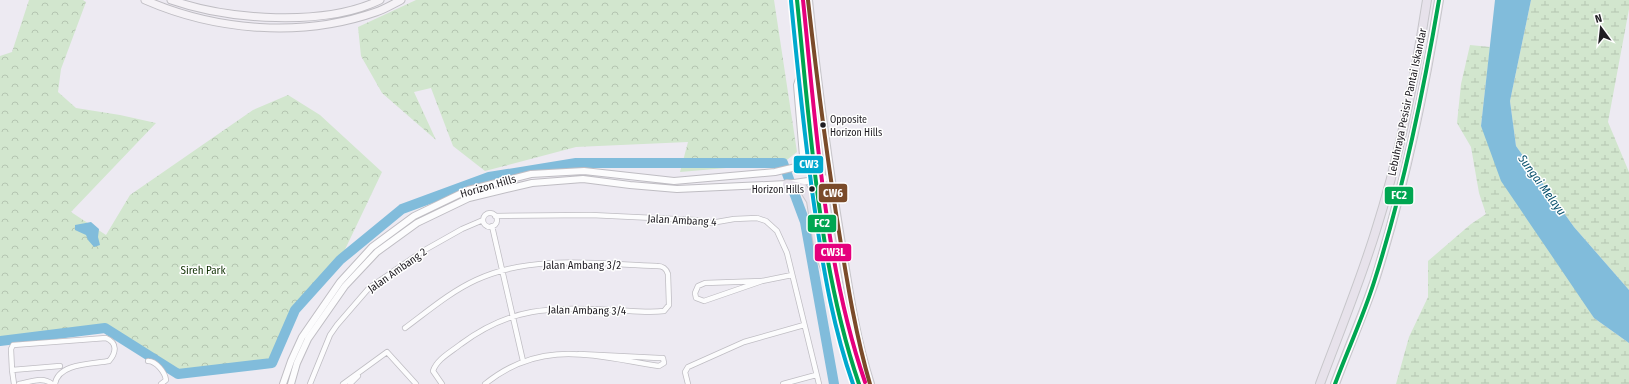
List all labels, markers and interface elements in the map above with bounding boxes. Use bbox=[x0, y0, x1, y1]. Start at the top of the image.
north arrow bbox=[1581, 8, 1621, 48]
text: N bbox=[1594, 12, 1603, 26]
street label: Lebuhraya Pesisir Pantai Iskandar bbox=[1385, 27, 1430, 177]
place label: Opposite Horizon Hills bbox=[830, 114, 882, 139]
marker: Opposite Horizon Hills bbox=[818, 120, 828, 130]
water label: Sungai Melayu bbox=[1515, 151, 1569, 218]
line badge: CW3 bbox=[793, 155, 824, 174]
text: CW3 bbox=[799, 158, 819, 171]
street label: Horizon Hills bbox=[459, 172, 518, 201]
line badge: CW6 bbox=[818, 183, 848, 203]
place label: Horizon Hills bbox=[752, 184, 804, 196]
marker: Horizon Hills bbox=[807, 184, 817, 194]
line badge: FC2 bbox=[1384, 186, 1414, 205]
text: CW6 bbox=[823, 187, 843, 200]
text: FC2 bbox=[1391, 189, 1407, 202]
street label: Jalan Ambang 4 bbox=[647, 212, 718, 229]
line badge: FC2 bbox=[807, 214, 837, 233]
text: FC2 bbox=[814, 217, 830, 230]
line badge: CW3L bbox=[814, 243, 852, 262]
street label: Jalan Ambang 2 bbox=[365, 245, 429, 295]
text: CW3L bbox=[821, 246, 846, 259]
street label: Jalan Ambang 3/2 bbox=[543, 259, 621, 272]
park label: Sireh Park bbox=[180, 264, 226, 277]
street label: Jalan Ambang 3/4 bbox=[548, 303, 627, 318]

